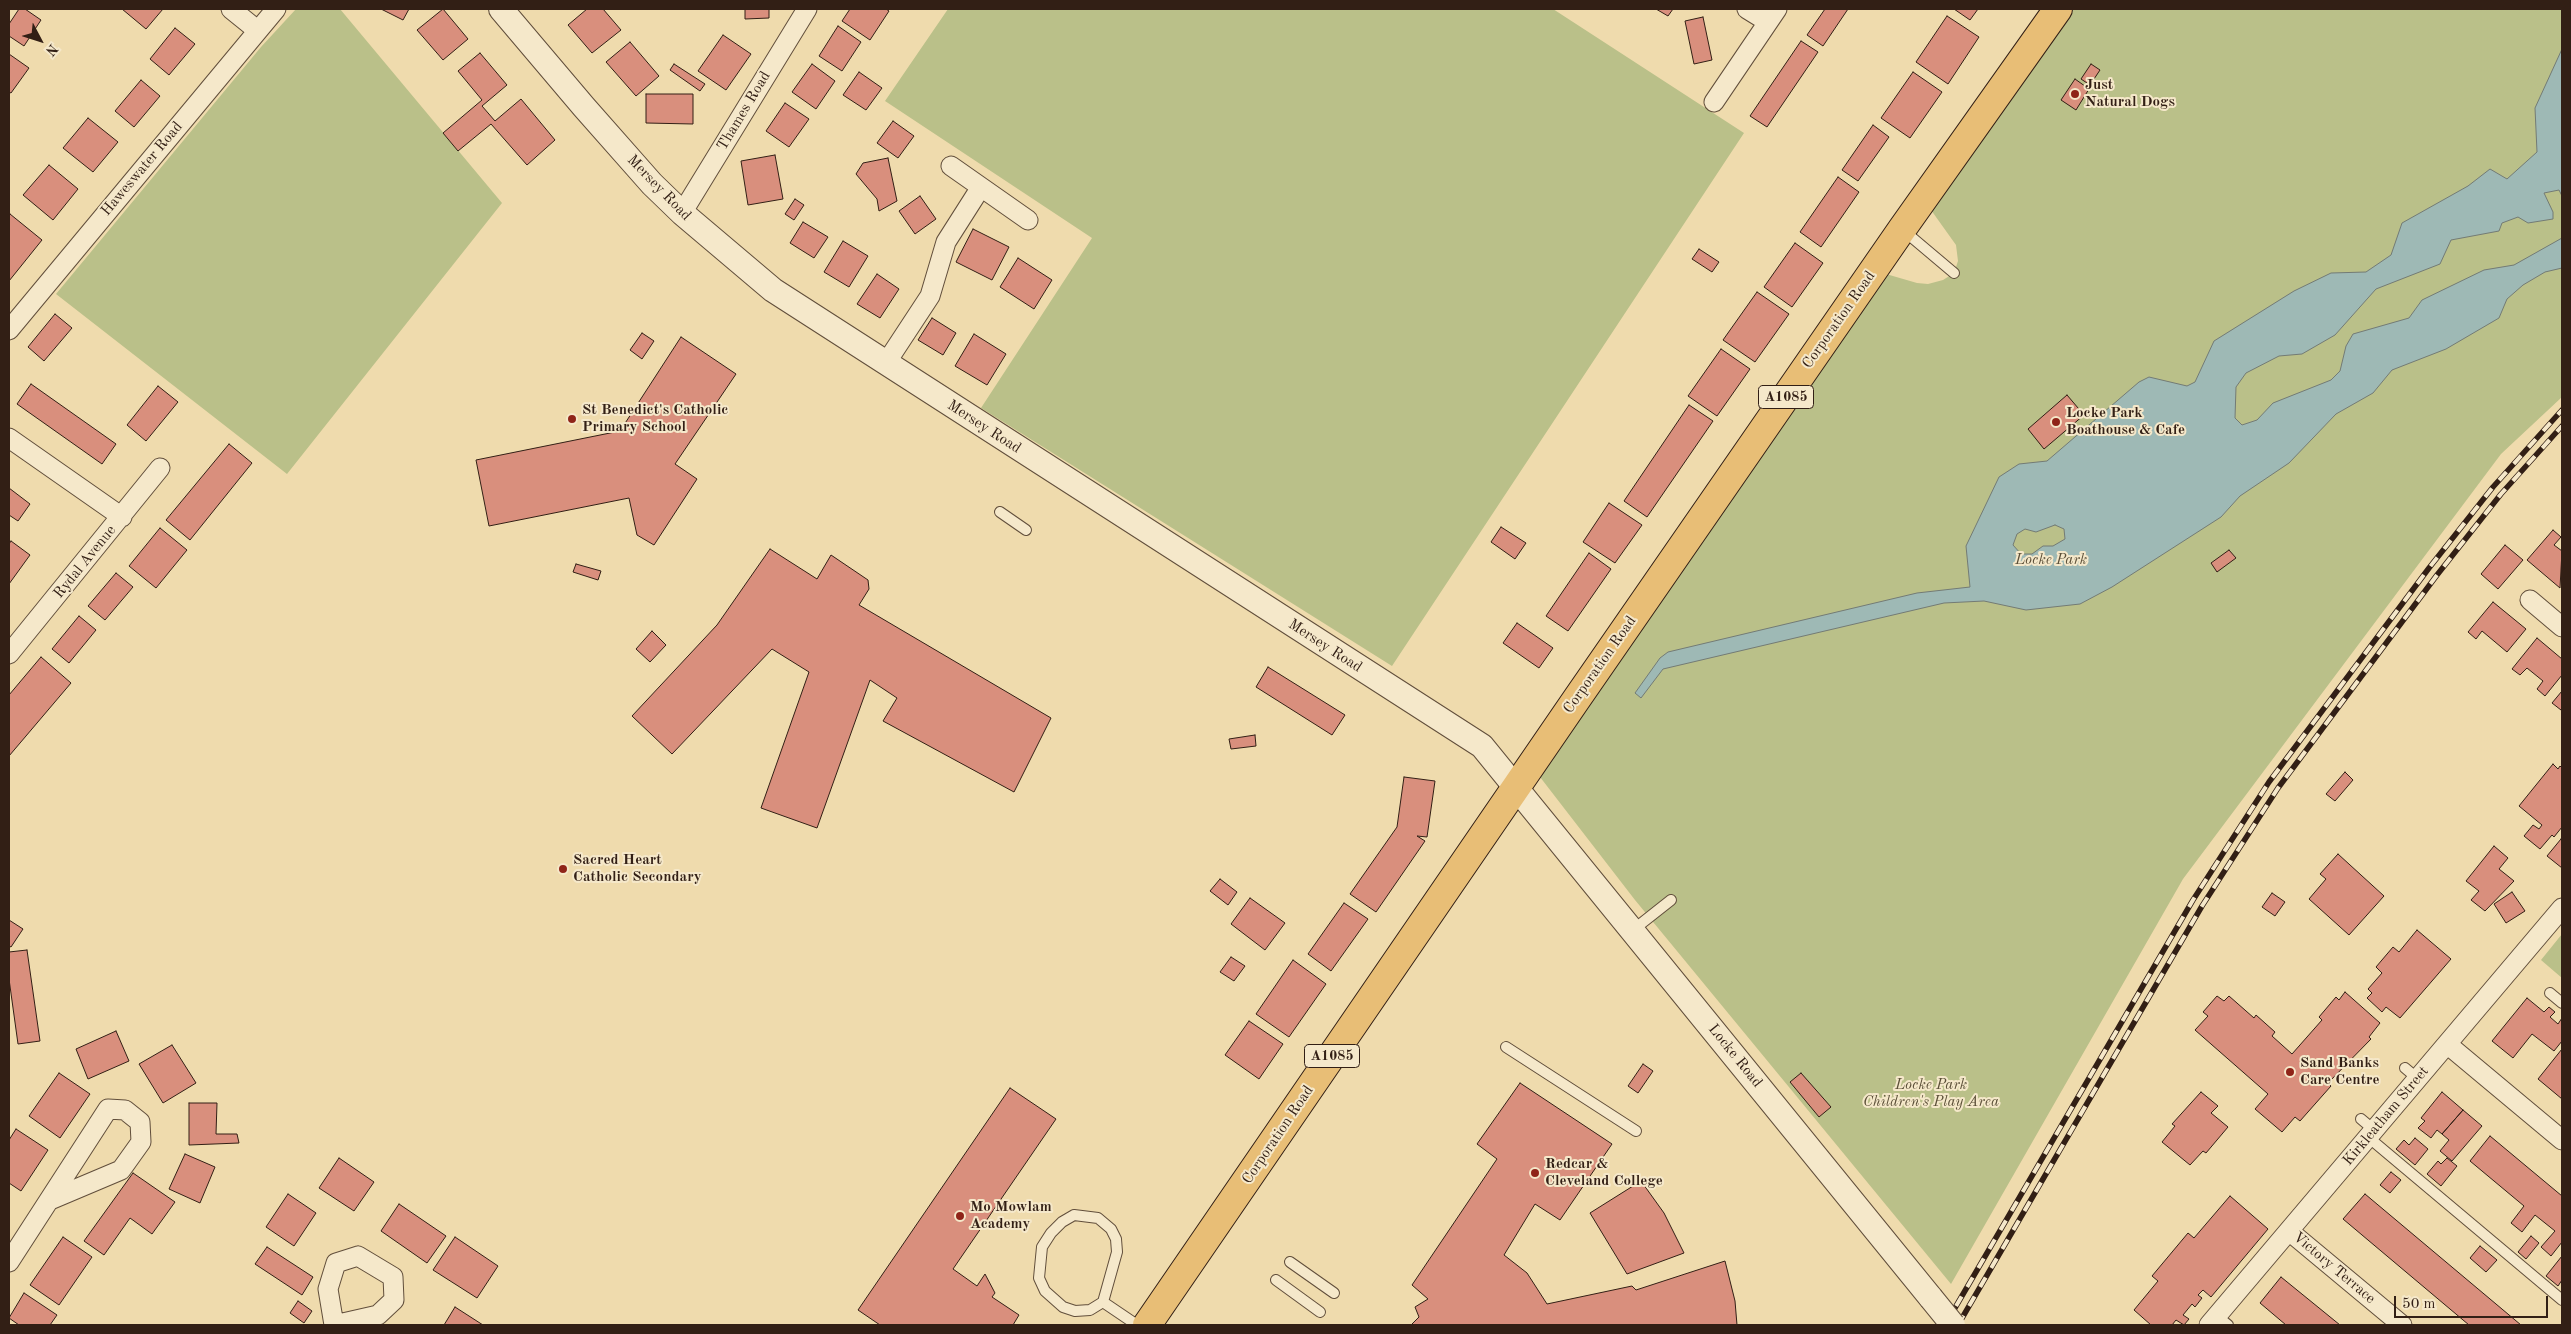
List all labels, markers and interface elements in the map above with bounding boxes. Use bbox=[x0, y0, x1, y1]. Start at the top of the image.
north arrow bbox=[15, 15, 65, 65]
text: N bbox=[43, 41, 60, 58]
street label: Thames Road bbox=[713, 68, 775, 154]
place label: Just Natural Dogs bbox=[2085, 76, 2175, 111]
marker: Just Natural Dogs bbox=[2069, 88, 2081, 100]
street label: Haweswater Road bbox=[97, 118, 187, 220]
street label: Mersey Road bbox=[623, 151, 695, 225]
street label: Corporation Road bbox=[1799, 268, 1879, 372]
road number: A1085 bbox=[1758, 386, 1814, 408]
street label: Mersey Road bbox=[944, 396, 1024, 458]
place label: St Benedict's Catholic Primary School bbox=[582, 401, 728, 436]
place label: Locke Park Boathouse & Cafe bbox=[2066, 404, 2185, 439]
marker: St Benedict's Catholic Primary School bbox=[566, 413, 578, 425]
marker: Locke Park Boathouse & Cafe bbox=[2050, 416, 2062, 428]
street label: Rydal Avenue bbox=[50, 522, 120, 602]
park label: Locke Park bbox=[2015, 551, 2087, 569]
street label: Corporation Road bbox=[1560, 613, 1640, 717]
street label: Mersey Road bbox=[1285, 615, 1365, 677]
place label: Sacred Heart Catholic Secondary bbox=[573, 851, 702, 886]
marker: Sacred Heart Catholic Secondary bbox=[557, 863, 569, 875]
street label: Locke Road bbox=[1704, 1021, 1766, 1091]
road number: A1085 bbox=[1304, 1044, 1360, 1068]
place label: Sand Banks Care Centre bbox=[2300, 1054, 2380, 1089]
street label: Kirkleatham Street bbox=[2339, 1063, 2433, 1169]
marker: Sand Banks Care Centre bbox=[2284, 1066, 2296, 1078]
park label: Locke Park Children's Play Area bbox=[1863, 1076, 1999, 1111]
street label: Corporation Road bbox=[1238, 1082, 1318, 1188]
place label: Redcar & Cleveland College bbox=[1545, 1155, 1663, 1190]
marker: Redcar & Cleveland College bbox=[1529, 1167, 1541, 1179]
place label: Mo Mowlam Academy bbox=[970, 1198, 1052, 1233]
marker: Mo Mowlam Academy bbox=[954, 1210, 966, 1222]
street label: Victory Terrace bbox=[2289, 1228, 2379, 1308]
scale bar bbox=[2396, 1286, 2550, 1318]
text: 50 m bbox=[2402, 1297, 2436, 1312]

